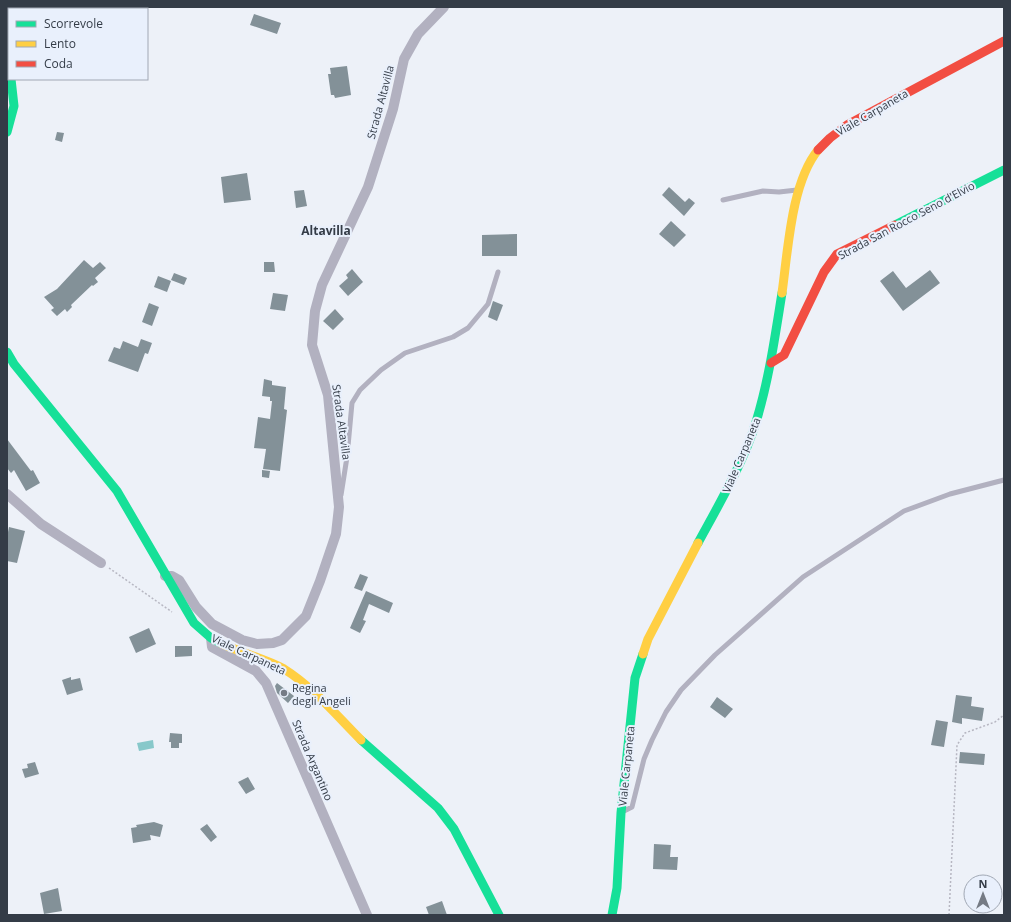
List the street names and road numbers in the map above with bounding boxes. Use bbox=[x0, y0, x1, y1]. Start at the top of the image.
street label: Strada Altavilla bbox=[363, 63, 397, 141]
street label: Viale Carpaneta bbox=[833, 85, 911, 139]
street label: Strada San Rocco Seno d'Elvio bbox=[835, 177, 977, 262]
street label: Strada Altavilla bbox=[329, 383, 355, 461]
street label: Viale Carpaneta bbox=[718, 415, 764, 495]
street label: Viale Carpaneta bbox=[209, 630, 289, 678]
street label: Strada Argantino bbox=[289, 717, 337, 803]
street label: Viale Carpaneta bbox=[614, 725, 638, 807]

